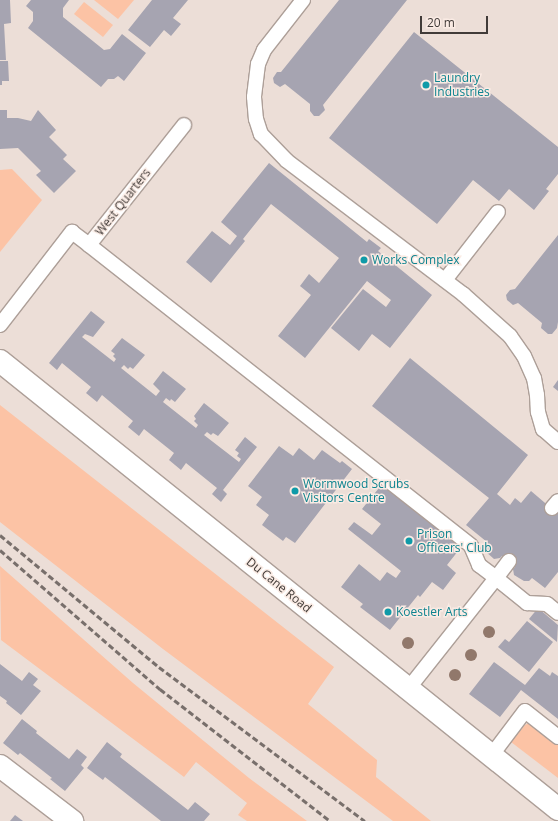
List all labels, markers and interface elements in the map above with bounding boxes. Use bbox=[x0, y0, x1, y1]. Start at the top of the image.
scale bar bbox=[422, 8, 490, 34]
text: 20 m bbox=[427, 14, 455, 31]
place label: Laundry Industries bbox=[434, 71, 490, 99]
marker: Laundry Industries bbox=[421, 80, 431, 90]
street label: West Quarters bbox=[92, 166, 154, 238]
place label: Works Complex bbox=[372, 253, 460, 267]
marker: Works Complex bbox=[359, 255, 369, 265]
place label: Wormwood Scrubs Visitors Centre bbox=[303, 477, 409, 505]
marker: Wormwood Scrubs Visitors Centre bbox=[290, 486, 300, 496]
place label: Prison Officers' Club bbox=[417, 527, 492, 555]
marker: Prison Officers' Club bbox=[404, 536, 414, 546]
street label: Du Cane Road bbox=[244, 554, 314, 616]
place label: Koestler Arts bbox=[396, 605, 468, 619]
marker: Koestler Arts bbox=[383, 607, 393, 617]

